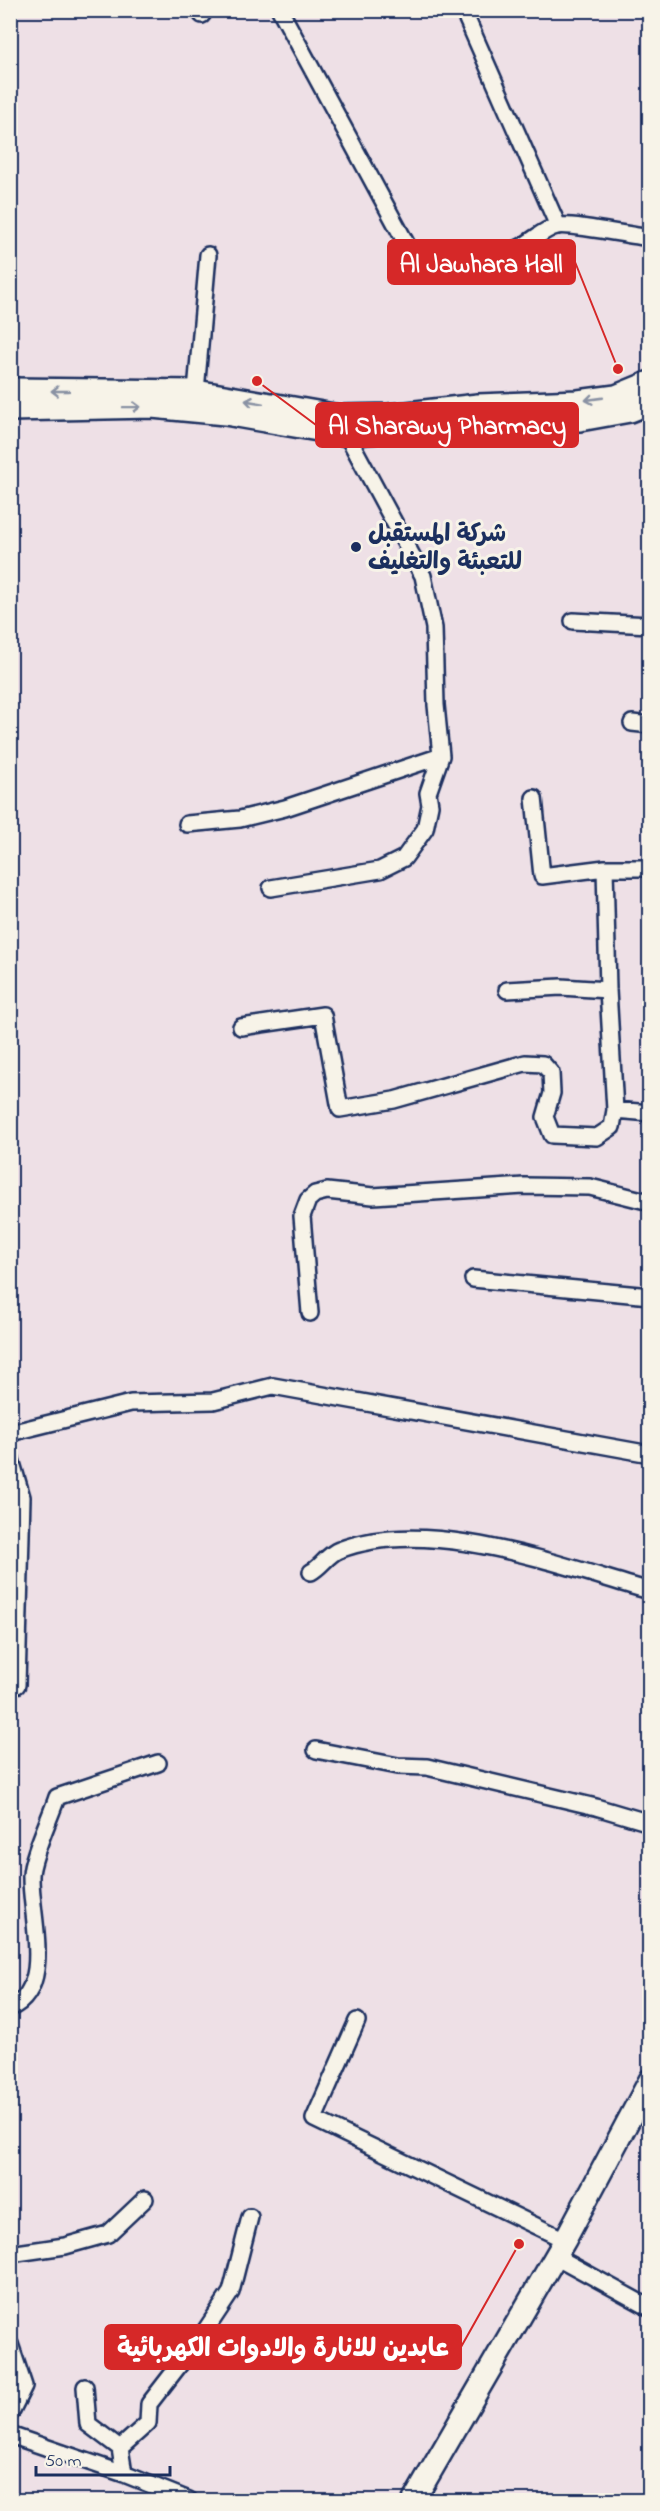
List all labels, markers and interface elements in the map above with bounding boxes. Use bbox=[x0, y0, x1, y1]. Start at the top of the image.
callout: Al Jawhara Hall bbox=[388, 240, 575, 284]
text: Al Jawhara Hall bbox=[399, 247, 563, 285]
one-way arrow bbox=[51, 385, 71, 397]
one-way arrow bbox=[585, 394, 605, 405]
one-way arrow bbox=[245, 396, 265, 407]
one-way arrow bbox=[121, 402, 141, 413]
callout: Al Sharawy Pharmacy bbox=[316, 403, 578, 447]
text: Al Sharawy Pharmacy bbox=[328, 409, 566, 447]
place label: شركة المستقبل للتعبئة والتغليف bbox=[368, 518, 522, 581]
marker: شركة المستقبل للتعبئة والتغليف bbox=[349, 540, 363, 554]
callout: عابدين للانارة والادوات الكهربائية bbox=[105, 2325, 461, 2369]
text: عابدين للانارة والادوات الكهربائية bbox=[117, 2331, 449, 2369]
scale bar bbox=[36, 2439, 170, 2477]
text: 50 m bbox=[45, 2449, 82, 2475]

